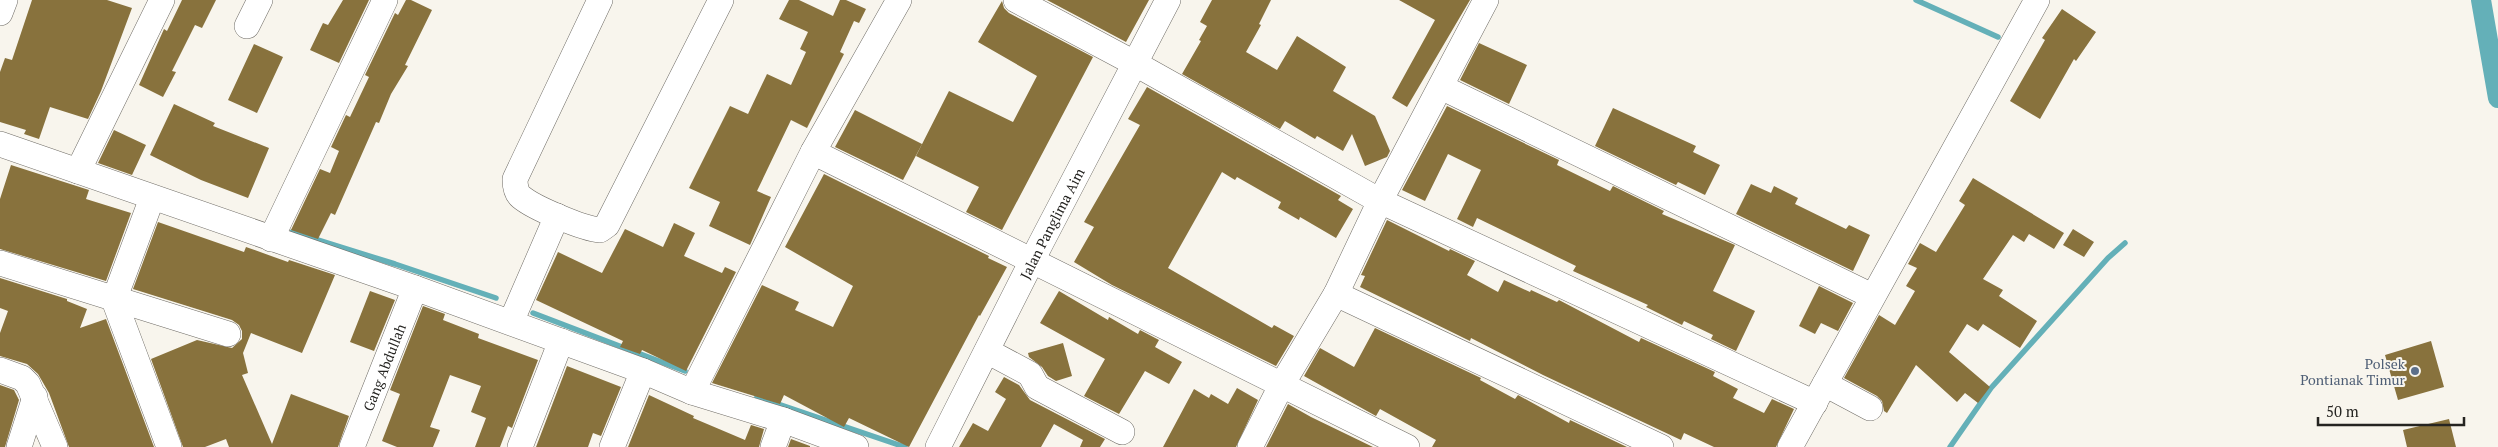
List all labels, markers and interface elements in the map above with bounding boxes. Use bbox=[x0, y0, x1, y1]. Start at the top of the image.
street label: Jalan Panglima Aim bbox=[1015, 164, 1088, 282]
street label: Gang Abdullah bbox=[358, 321, 410, 413]
place label: Polsek Pontianak Timur bbox=[2300, 354, 2406, 389]
marker: Polsek Pontianak Timur bbox=[2409, 365, 2421, 377]
scale bar bbox=[2318, 394, 2464, 426]
text: 50 m bbox=[2326, 401, 2359, 421]

